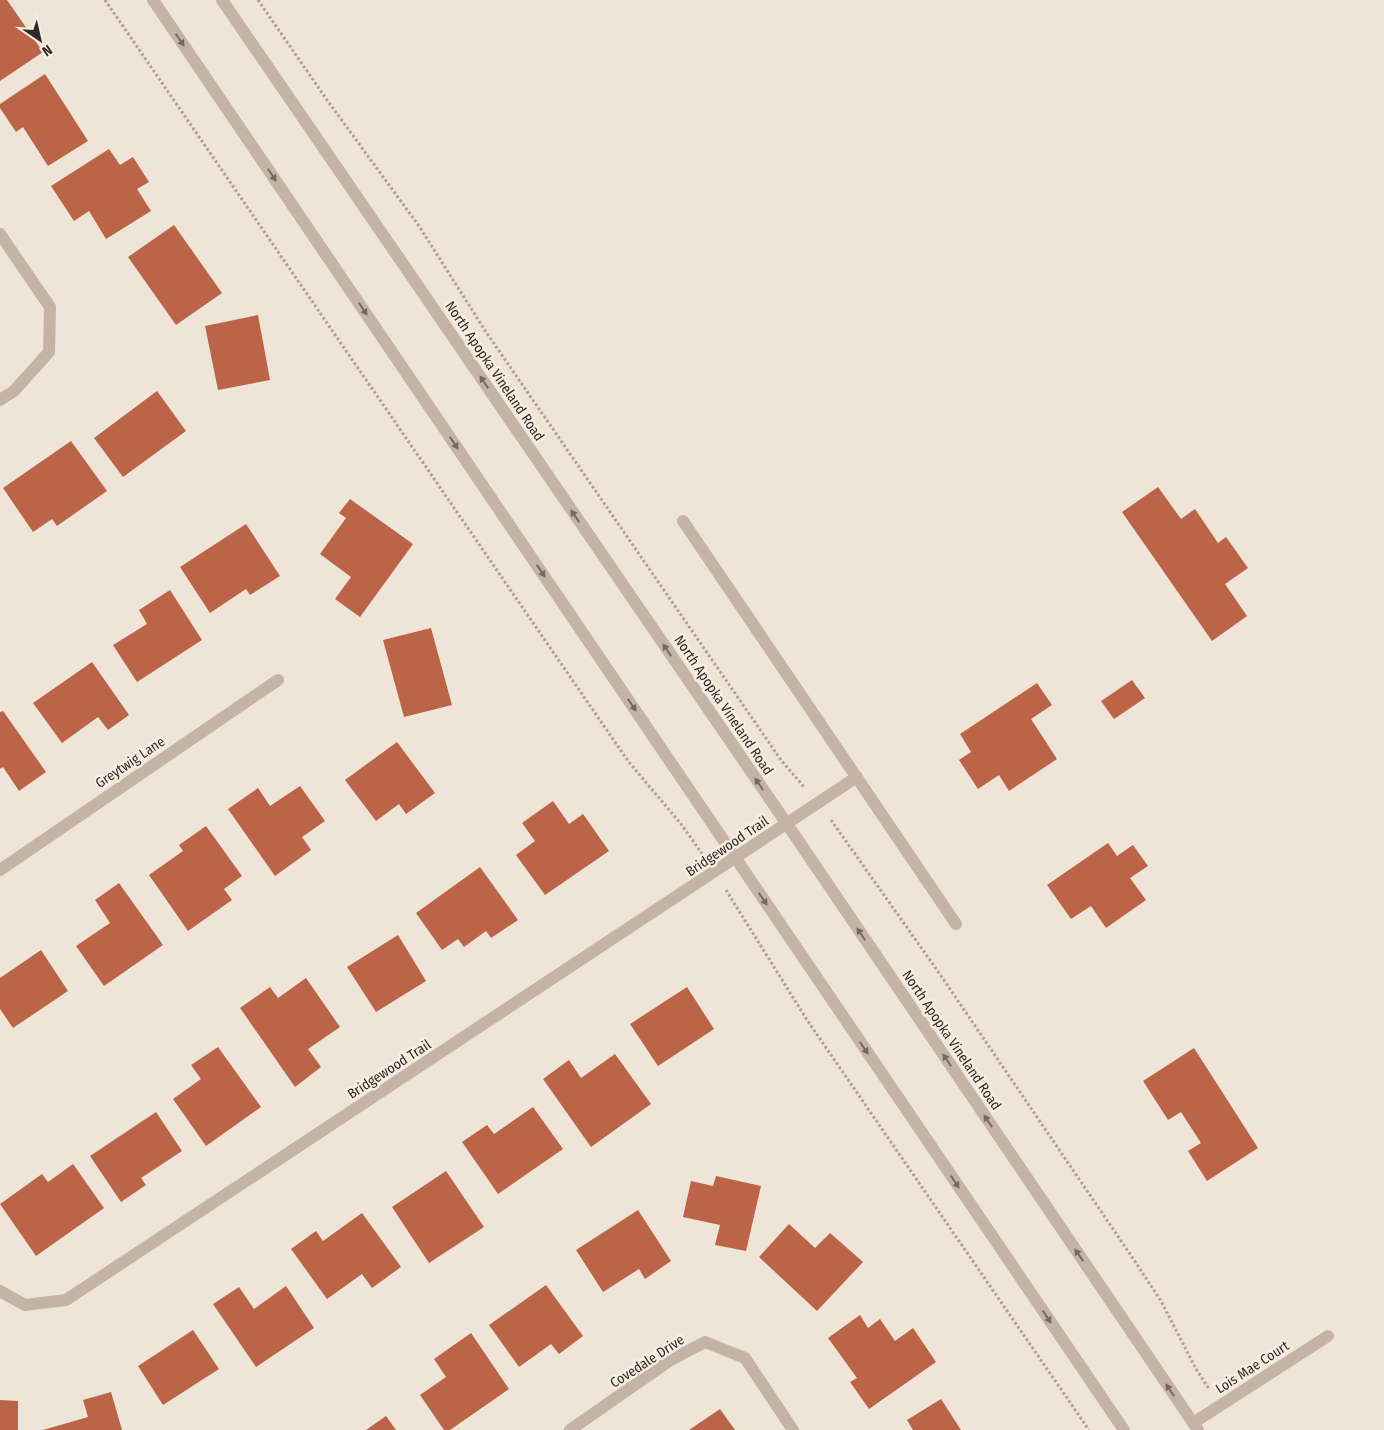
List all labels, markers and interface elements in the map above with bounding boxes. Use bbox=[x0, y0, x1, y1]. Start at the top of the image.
north arrow bbox=[15, 15, 65, 65]
one-way arrow bbox=[175, 34, 185, 47]
text: N bbox=[39, 41, 55, 60]
one-way arrow bbox=[267, 168, 277, 181]
street label: North Apopka Vineland Road bbox=[441, 298, 548, 444]
one-way arrow bbox=[358, 302, 368, 316]
one-way arrow bbox=[479, 375, 489, 389]
one-way arrow bbox=[450, 437, 459, 450]
one-way arrow bbox=[571, 509, 580, 523]
one-way arrow bbox=[536, 564, 546, 578]
street label: North Apopka Vineland Road bbox=[670, 632, 777, 778]
one-way arrow bbox=[662, 643, 672, 657]
one-way arrow bbox=[627, 699, 637, 712]
street label: Greytwig Lane bbox=[92, 733, 168, 792]
one-way arrow bbox=[754, 777, 764, 791]
street label: Bridgewood Trail bbox=[683, 812, 772, 880]
one-way arrow bbox=[758, 892, 768, 906]
one-way arrow bbox=[856, 927, 866, 941]
street label: North Apopka Vineland Road bbox=[898, 967, 1005, 1113]
street label: Bridgewood Trail bbox=[344, 1036, 434, 1103]
one-way arrow bbox=[859, 1041, 869, 1055]
one-way arrow bbox=[942, 1053, 951, 1066]
one-way arrow bbox=[983, 1114, 993, 1127]
one-way arrow bbox=[950, 1175, 960, 1189]
one-way arrow bbox=[1074, 1248, 1084, 1262]
one-way arrow bbox=[1042, 1310, 1052, 1323]
street label: Covedale Drive bbox=[607, 1331, 688, 1392]
street label: Lois Mae Court bbox=[1212, 1337, 1293, 1397]
one-way arrow bbox=[1165, 1383, 1175, 1396]

